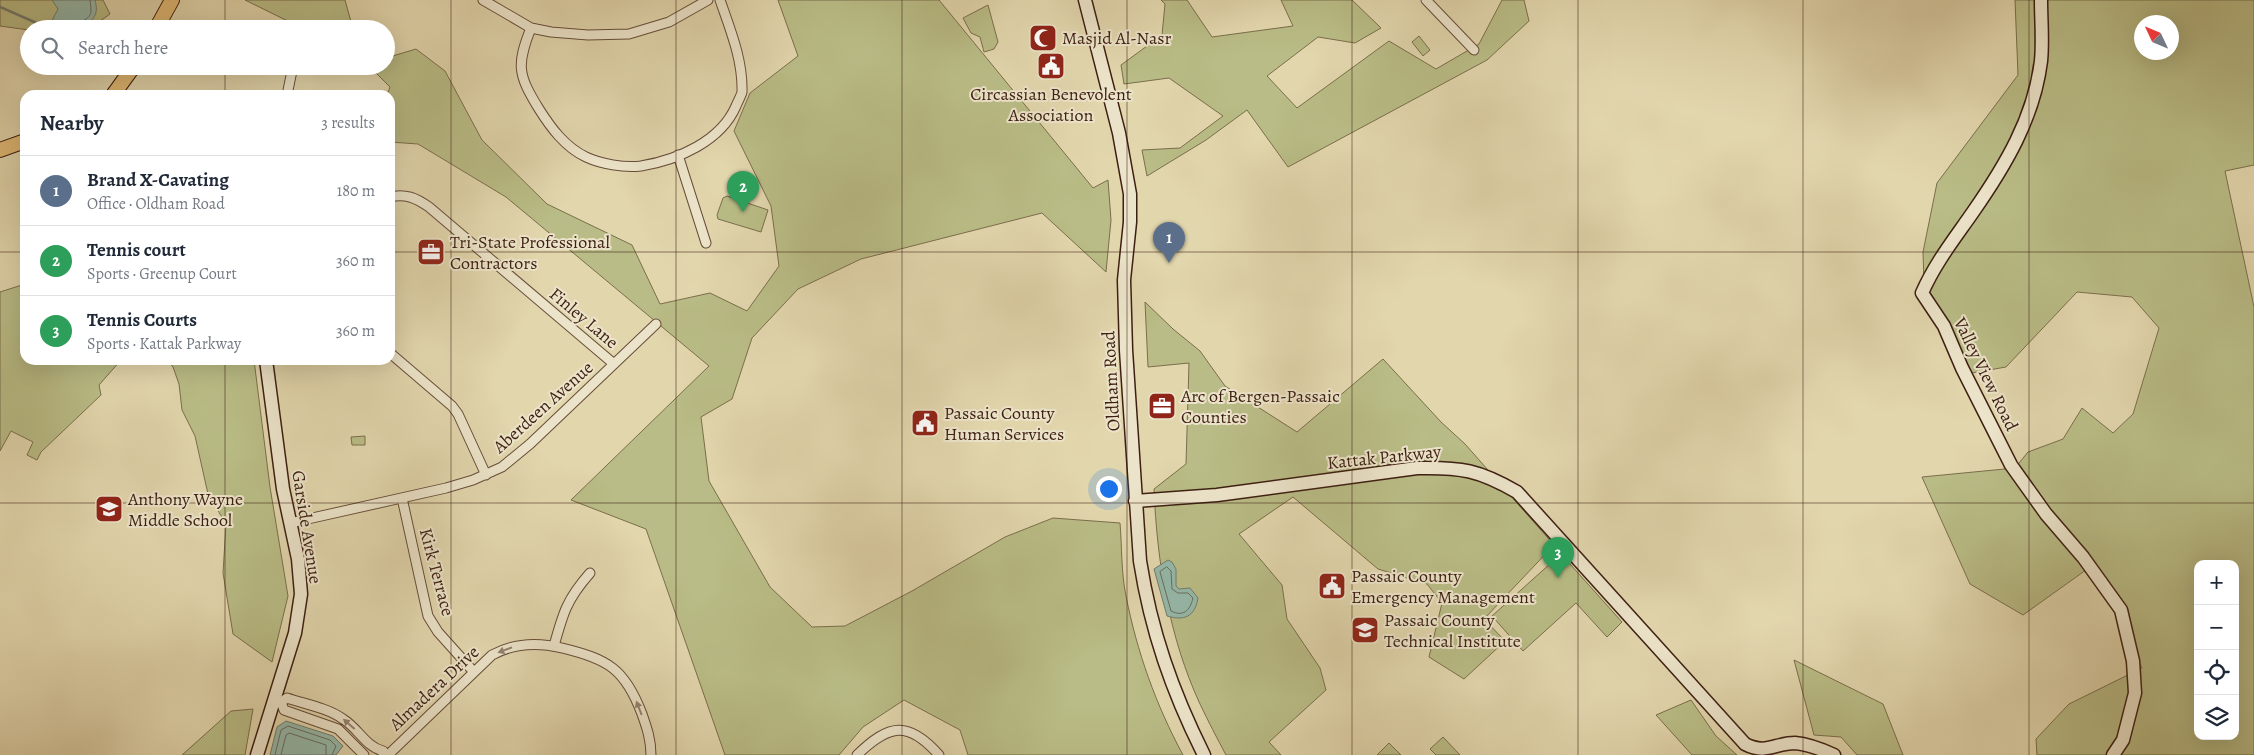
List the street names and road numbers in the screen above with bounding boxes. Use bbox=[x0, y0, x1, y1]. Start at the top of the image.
street label: Finley Lane bbox=[544, 282, 624, 354]
street label: Valley View Road bbox=[1948, 312, 2024, 435]
street label: Oldham Road bbox=[1096, 330, 1126, 432]
street label: Aberdeen Avenue bbox=[487, 356, 598, 459]
street label: Kattak Parkway bbox=[1326, 439, 1443, 475]
street label: Garside Avenue bbox=[286, 469, 328, 585]
street label: Kirk Terrace bbox=[414, 525, 460, 619]
street label: Almadera Drive bbox=[383, 640, 484, 737]

